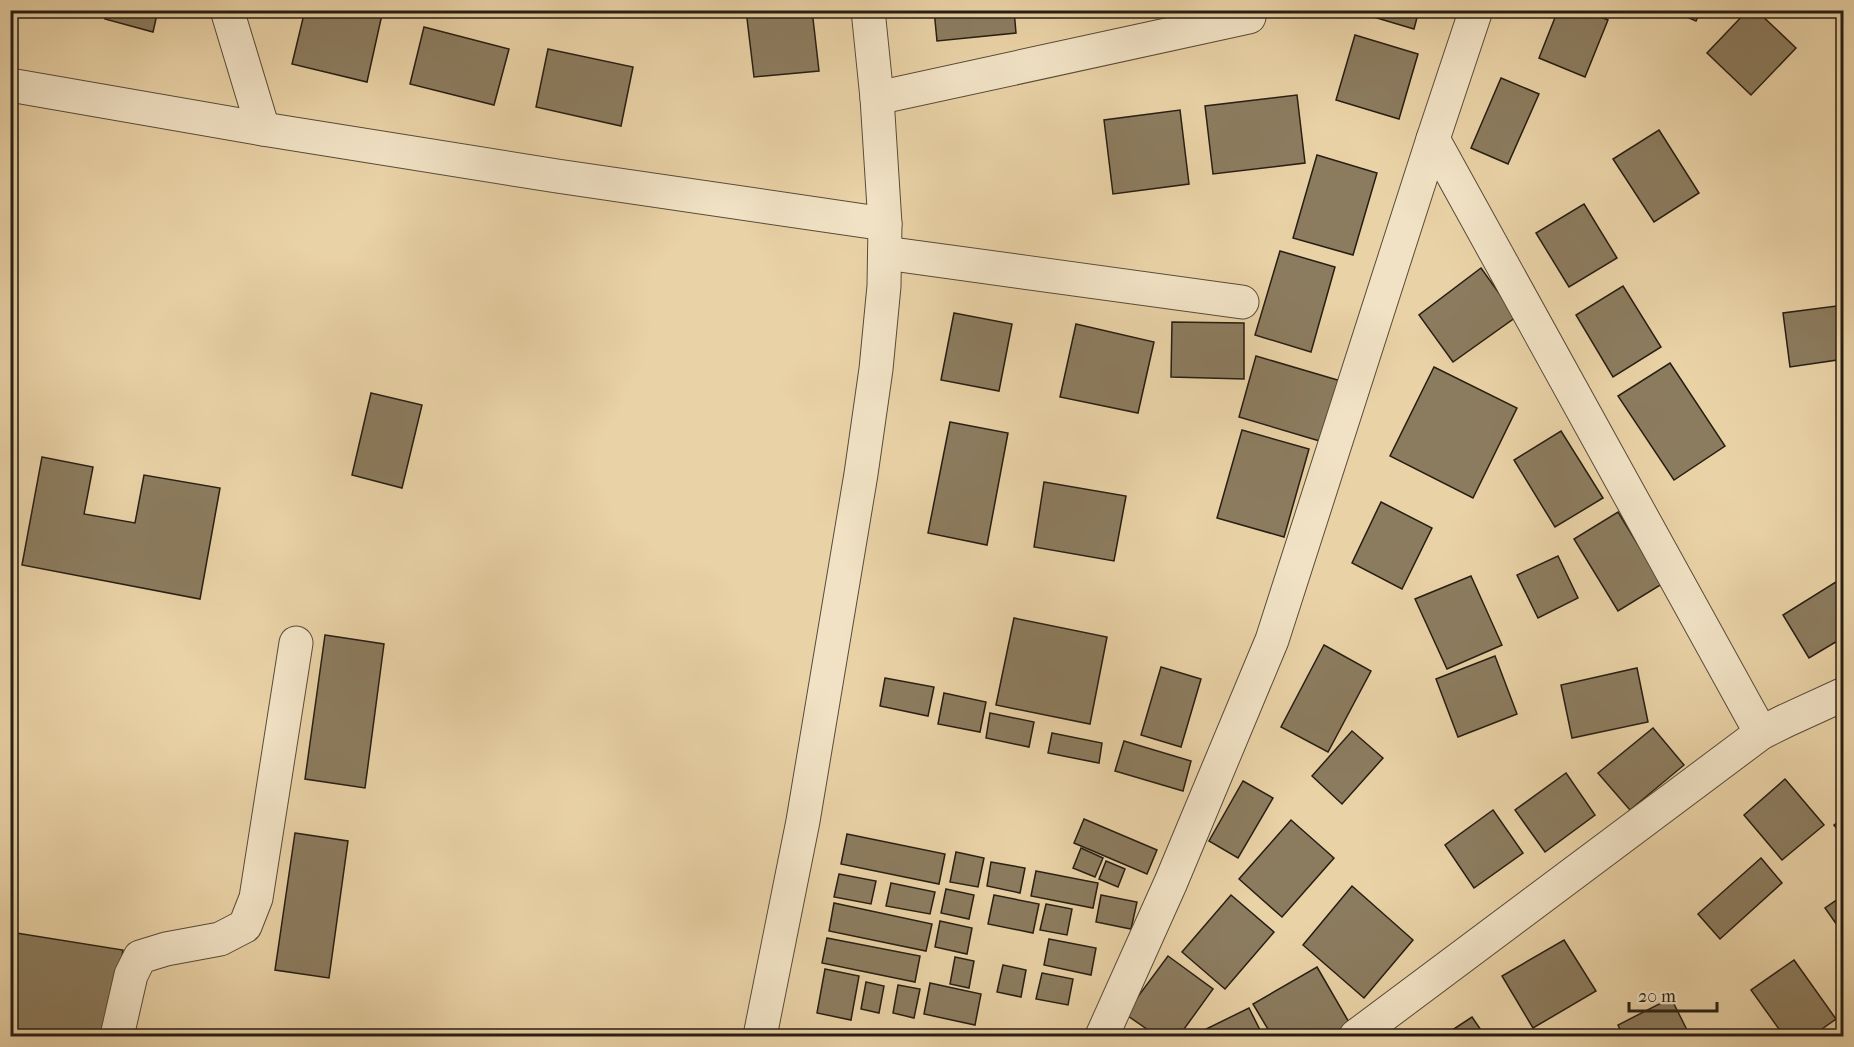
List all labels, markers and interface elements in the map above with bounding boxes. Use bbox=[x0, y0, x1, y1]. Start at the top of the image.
scale bar bbox=[1629, 975, 1718, 1013]
text: 20 m bbox=[1638, 986, 1676, 1007]

